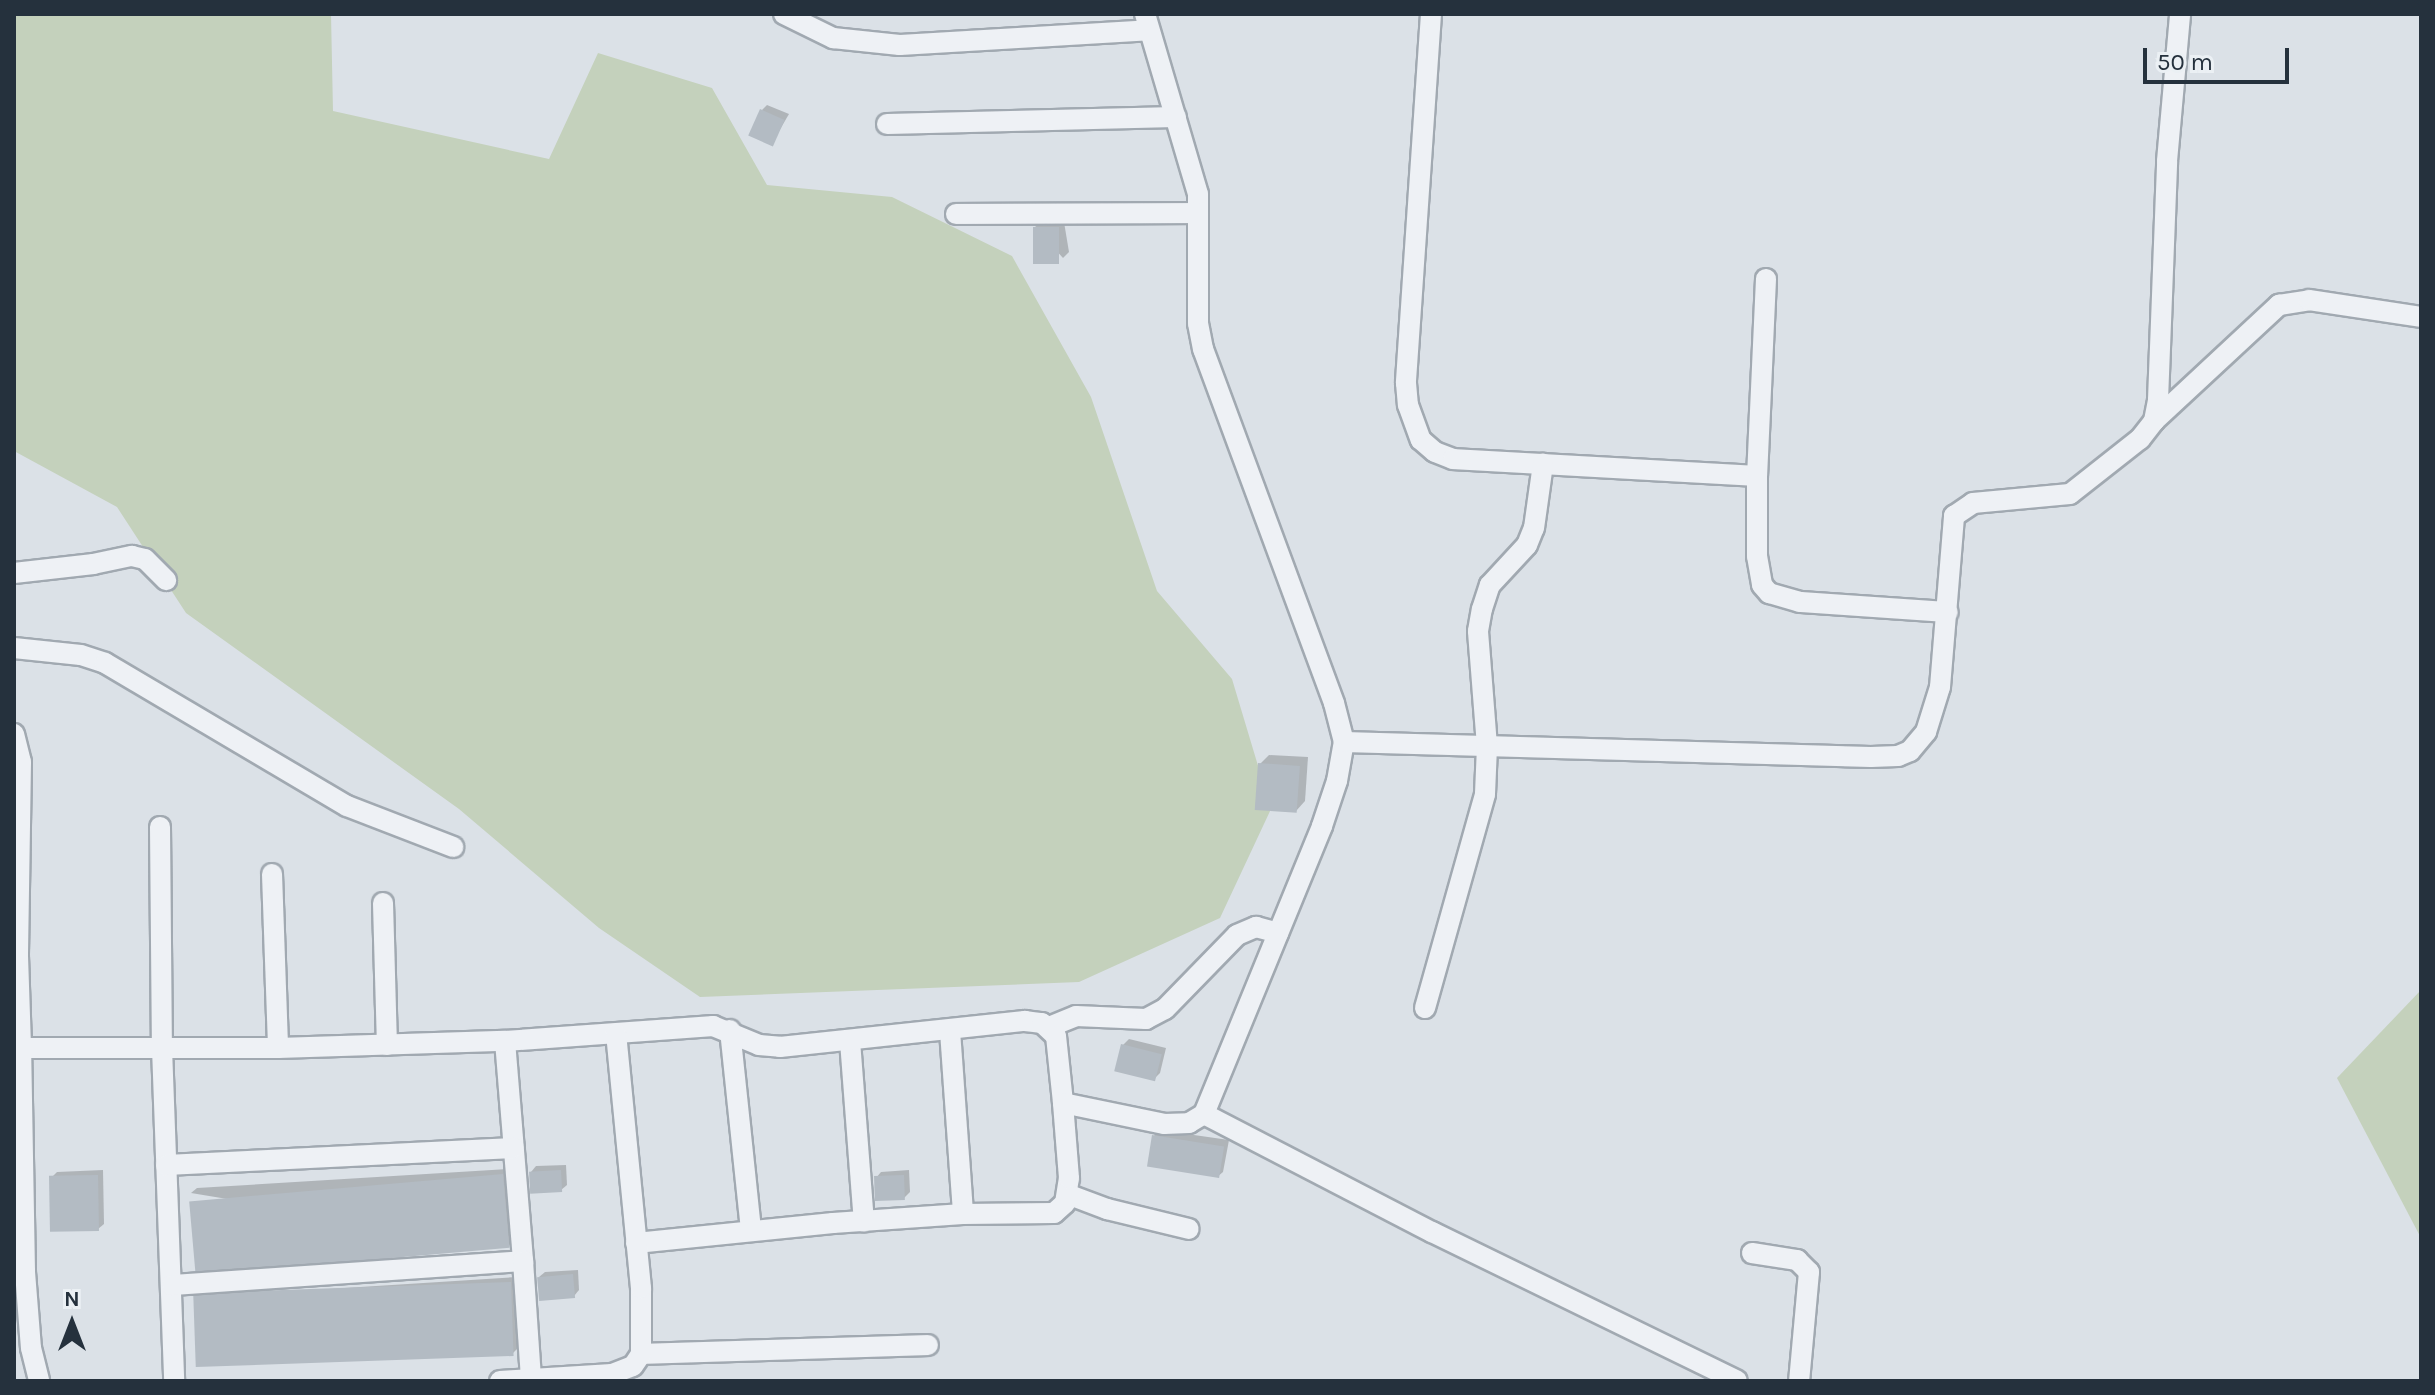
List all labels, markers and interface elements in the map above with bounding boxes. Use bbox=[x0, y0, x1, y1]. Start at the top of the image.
scale bar bbox=[2147, 32, 2293, 82]
text: 50 m bbox=[2157, 48, 2213, 76]
north arrow bbox=[32, 1283, 112, 1363]
text: N bbox=[64, 1286, 80, 1312]

